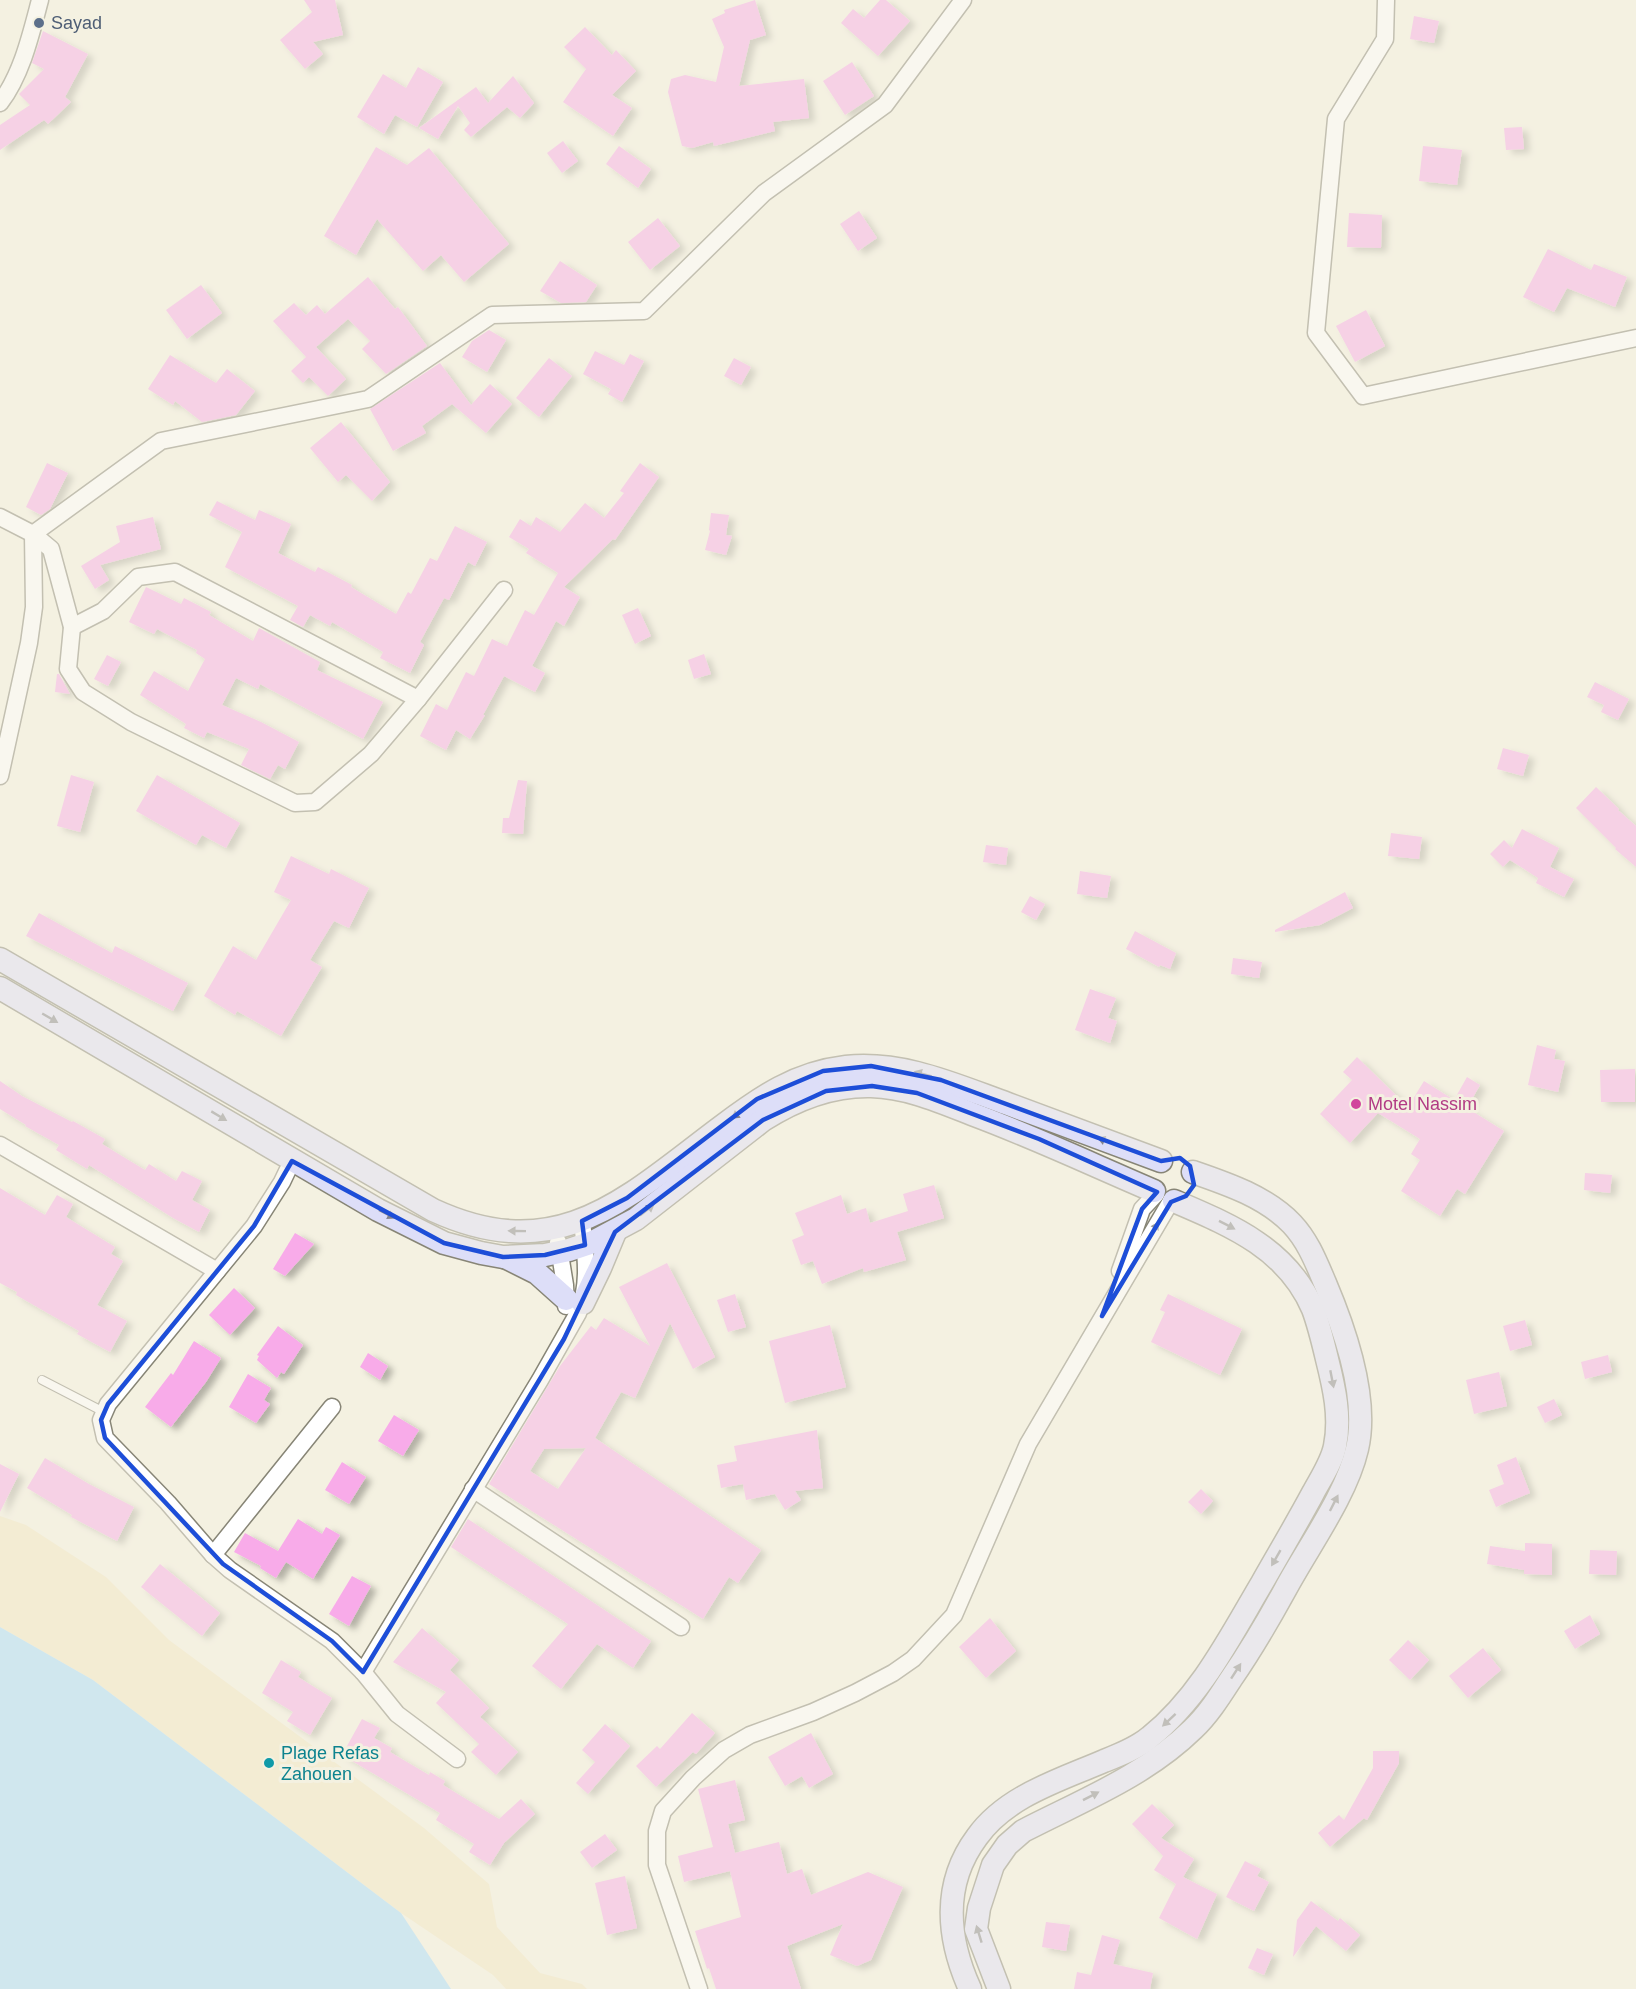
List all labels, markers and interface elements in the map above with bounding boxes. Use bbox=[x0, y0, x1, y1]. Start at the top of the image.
place label: Sayad bbox=[51, 13, 102, 33]
marker: Sayad bbox=[32, 16, 46, 30]
one-way arrow bbox=[42, 1012, 59, 1022]
one-way arrow bbox=[914, 1069, 932, 1078]
place label: Motel Nassim bbox=[1368, 1094, 1477, 1114]
marker: Motel Nassim bbox=[1349, 1097, 1363, 1111]
one-way arrow bbox=[732, 1106, 747, 1118]
one-way arrow bbox=[211, 1111, 227, 1122]
one-way arrow bbox=[1097, 1135, 1115, 1145]
one-way arrow bbox=[639, 1204, 655, 1217]
one-way arrow bbox=[378, 1209, 396, 1219]
one-way arrow bbox=[1219, 1220, 1236, 1230]
one-way arrow bbox=[1149, 1221, 1159, 1238]
one-way arrow bbox=[507, 1226, 526, 1236]
one-way arrow bbox=[1328, 1369, 1337, 1388]
one-way arrow bbox=[1329, 1494, 1339, 1511]
one-way arrow bbox=[1271, 1550, 1281, 1567]
one-way arrow bbox=[1231, 1663, 1242, 1680]
one-way arrow bbox=[1161, 1713, 1176, 1727]
place label: Plage Refas Zahouen bbox=[281, 1743, 379, 1784]
marker: Plage Refas Zahouen bbox=[262, 1756, 276, 1770]
one-way arrow bbox=[1083, 1791, 1100, 1801]
one-way arrow bbox=[974, 1925, 983, 1943]

